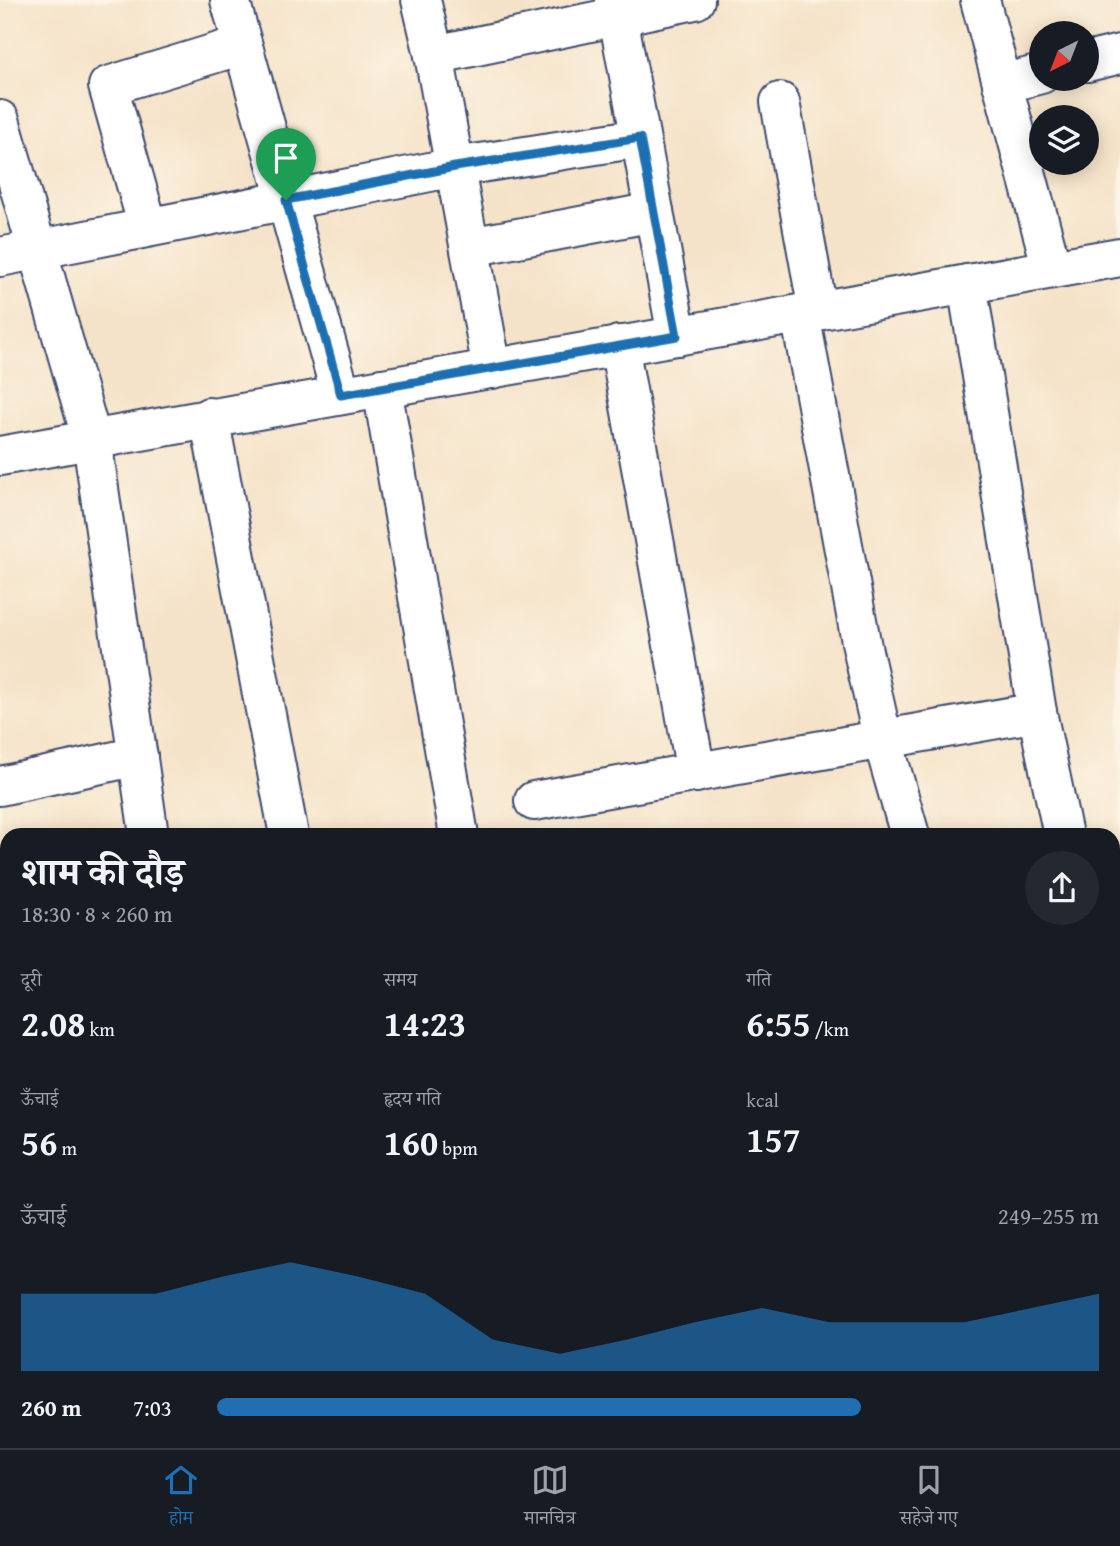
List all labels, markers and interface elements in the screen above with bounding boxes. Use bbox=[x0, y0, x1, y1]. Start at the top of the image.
north arrow bbox=[1029, 21, 1099, 91]
map controls bbox=[1029, 21, 1099, 175]
button: layers bbox=[1029, 105, 1099, 175]
pin bbox=[256, 128, 316, 200]
icon: arrive bbox=[267, 139, 305, 177]
text: शाम की दौड़ bbox=[21, 843, 184, 899]
button: share bbox=[1025, 851, 1099, 925]
text: 18:30 · 8 × 260 m bbox=[21, 897, 173, 930]
text: दूरी bbox=[21, 965, 42, 993]
text: समय bbox=[384, 965, 417, 993]
text: गति bbox=[746, 965, 771, 993]
text: 2.08 bbox=[21, 998, 85, 1049]
text: 14:23 bbox=[384, 998, 466, 1049]
text: 6:55 bbox=[746, 998, 811, 1049]
text: km bbox=[85, 1015, 115, 1043]
text: /km bbox=[811, 1015, 849, 1043]
text: ऊँचाई bbox=[21, 1084, 58, 1112]
text: हृदय गति bbox=[384, 1084, 441, 1112]
text: kcal bbox=[746, 1086, 779, 1114]
text: 157 bbox=[746, 1114, 801, 1165]
text: 56 bbox=[21, 1117, 57, 1168]
text: 160 bbox=[384, 1117, 438, 1168]
text: m bbox=[57, 1134, 77, 1162]
text: bpm bbox=[438, 1134, 478, 1162]
text: ऊँचाई bbox=[21, 1199, 66, 1232]
text: 249–255 m bbox=[998, 1199, 1099, 1232]
text: 260 m bbox=[21, 1391, 82, 1424]
text: 7:03 bbox=[133, 1391, 172, 1424]
tab: होम bbox=[162, 1461, 200, 1536]
tab: मानचित्र bbox=[524, 1461, 576, 1536]
tab: सहेजे गए bbox=[900, 1461, 958, 1536]

